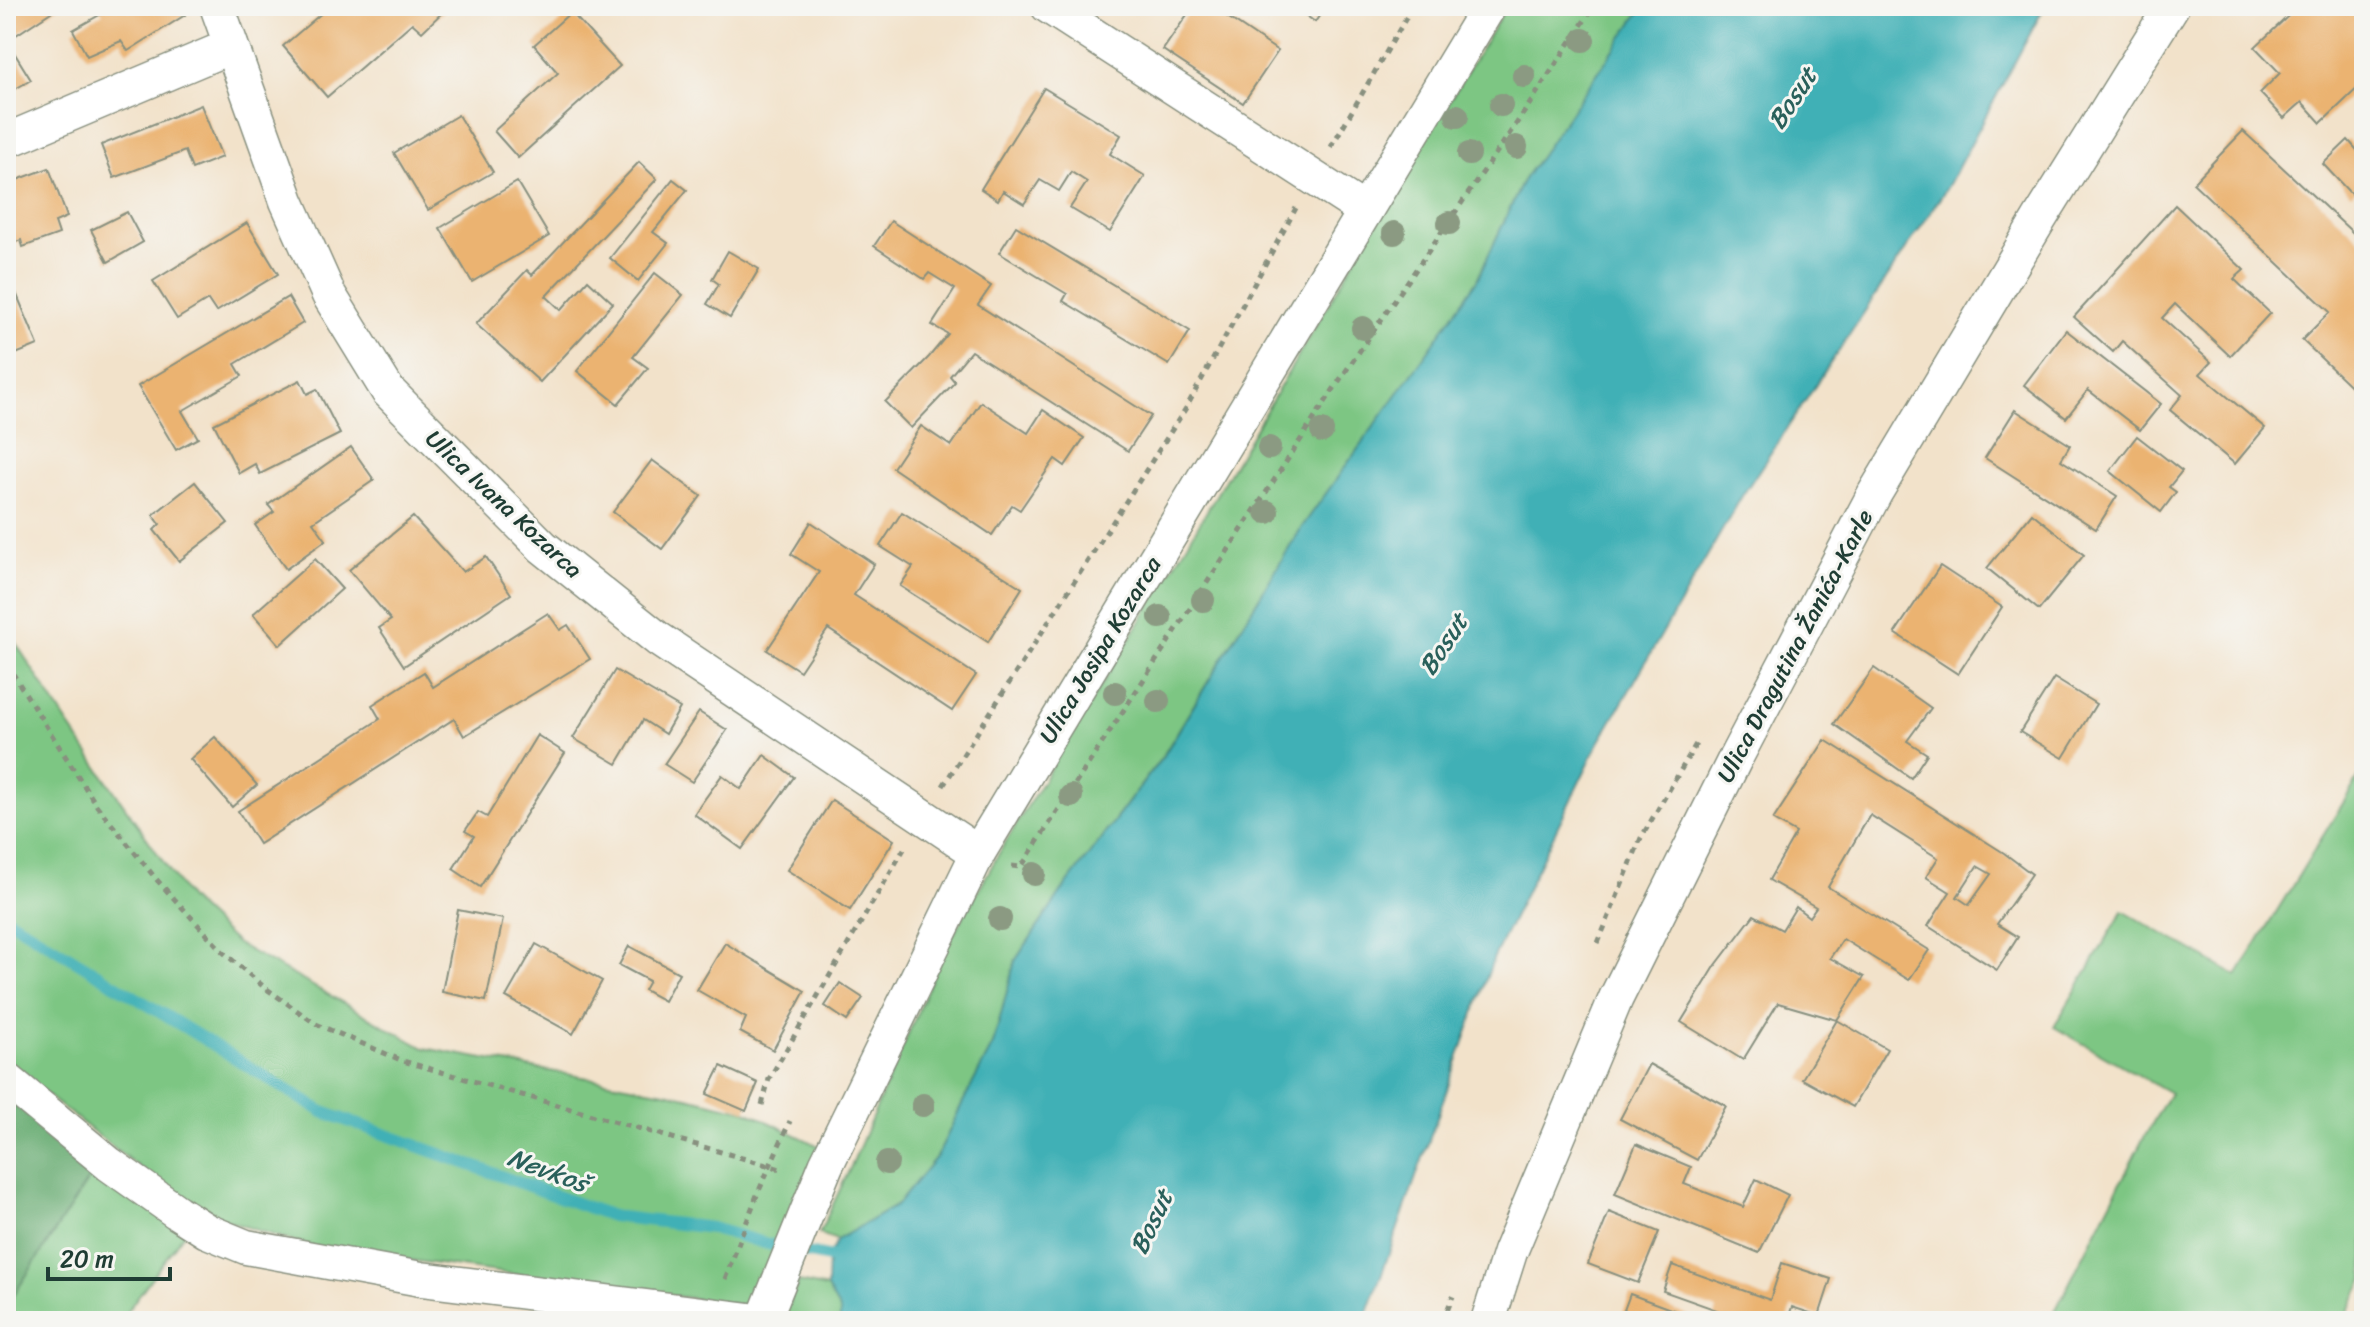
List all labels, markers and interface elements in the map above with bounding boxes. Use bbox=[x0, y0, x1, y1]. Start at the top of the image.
water label: Bosut bbox=[1754, 55, 1831, 139]
street label: Ulica Ivana Kozarca bbox=[415, 419, 593, 589]
street label: Ulica Dragutina Žanića-Karle bbox=[1705, 502, 1885, 790]
street label: Ulica Josipa Kozarca bbox=[1027, 547, 1173, 752]
water label: Bosut bbox=[1405, 601, 1482, 685]
water label: Nevkoš bbox=[501, 1134, 600, 1208]
water label: Bosut bbox=[1116, 1180, 1187, 1262]
scale bar bbox=[48, 1231, 170, 1281]
text: 20 m bbox=[60, 1238, 114, 1280]

